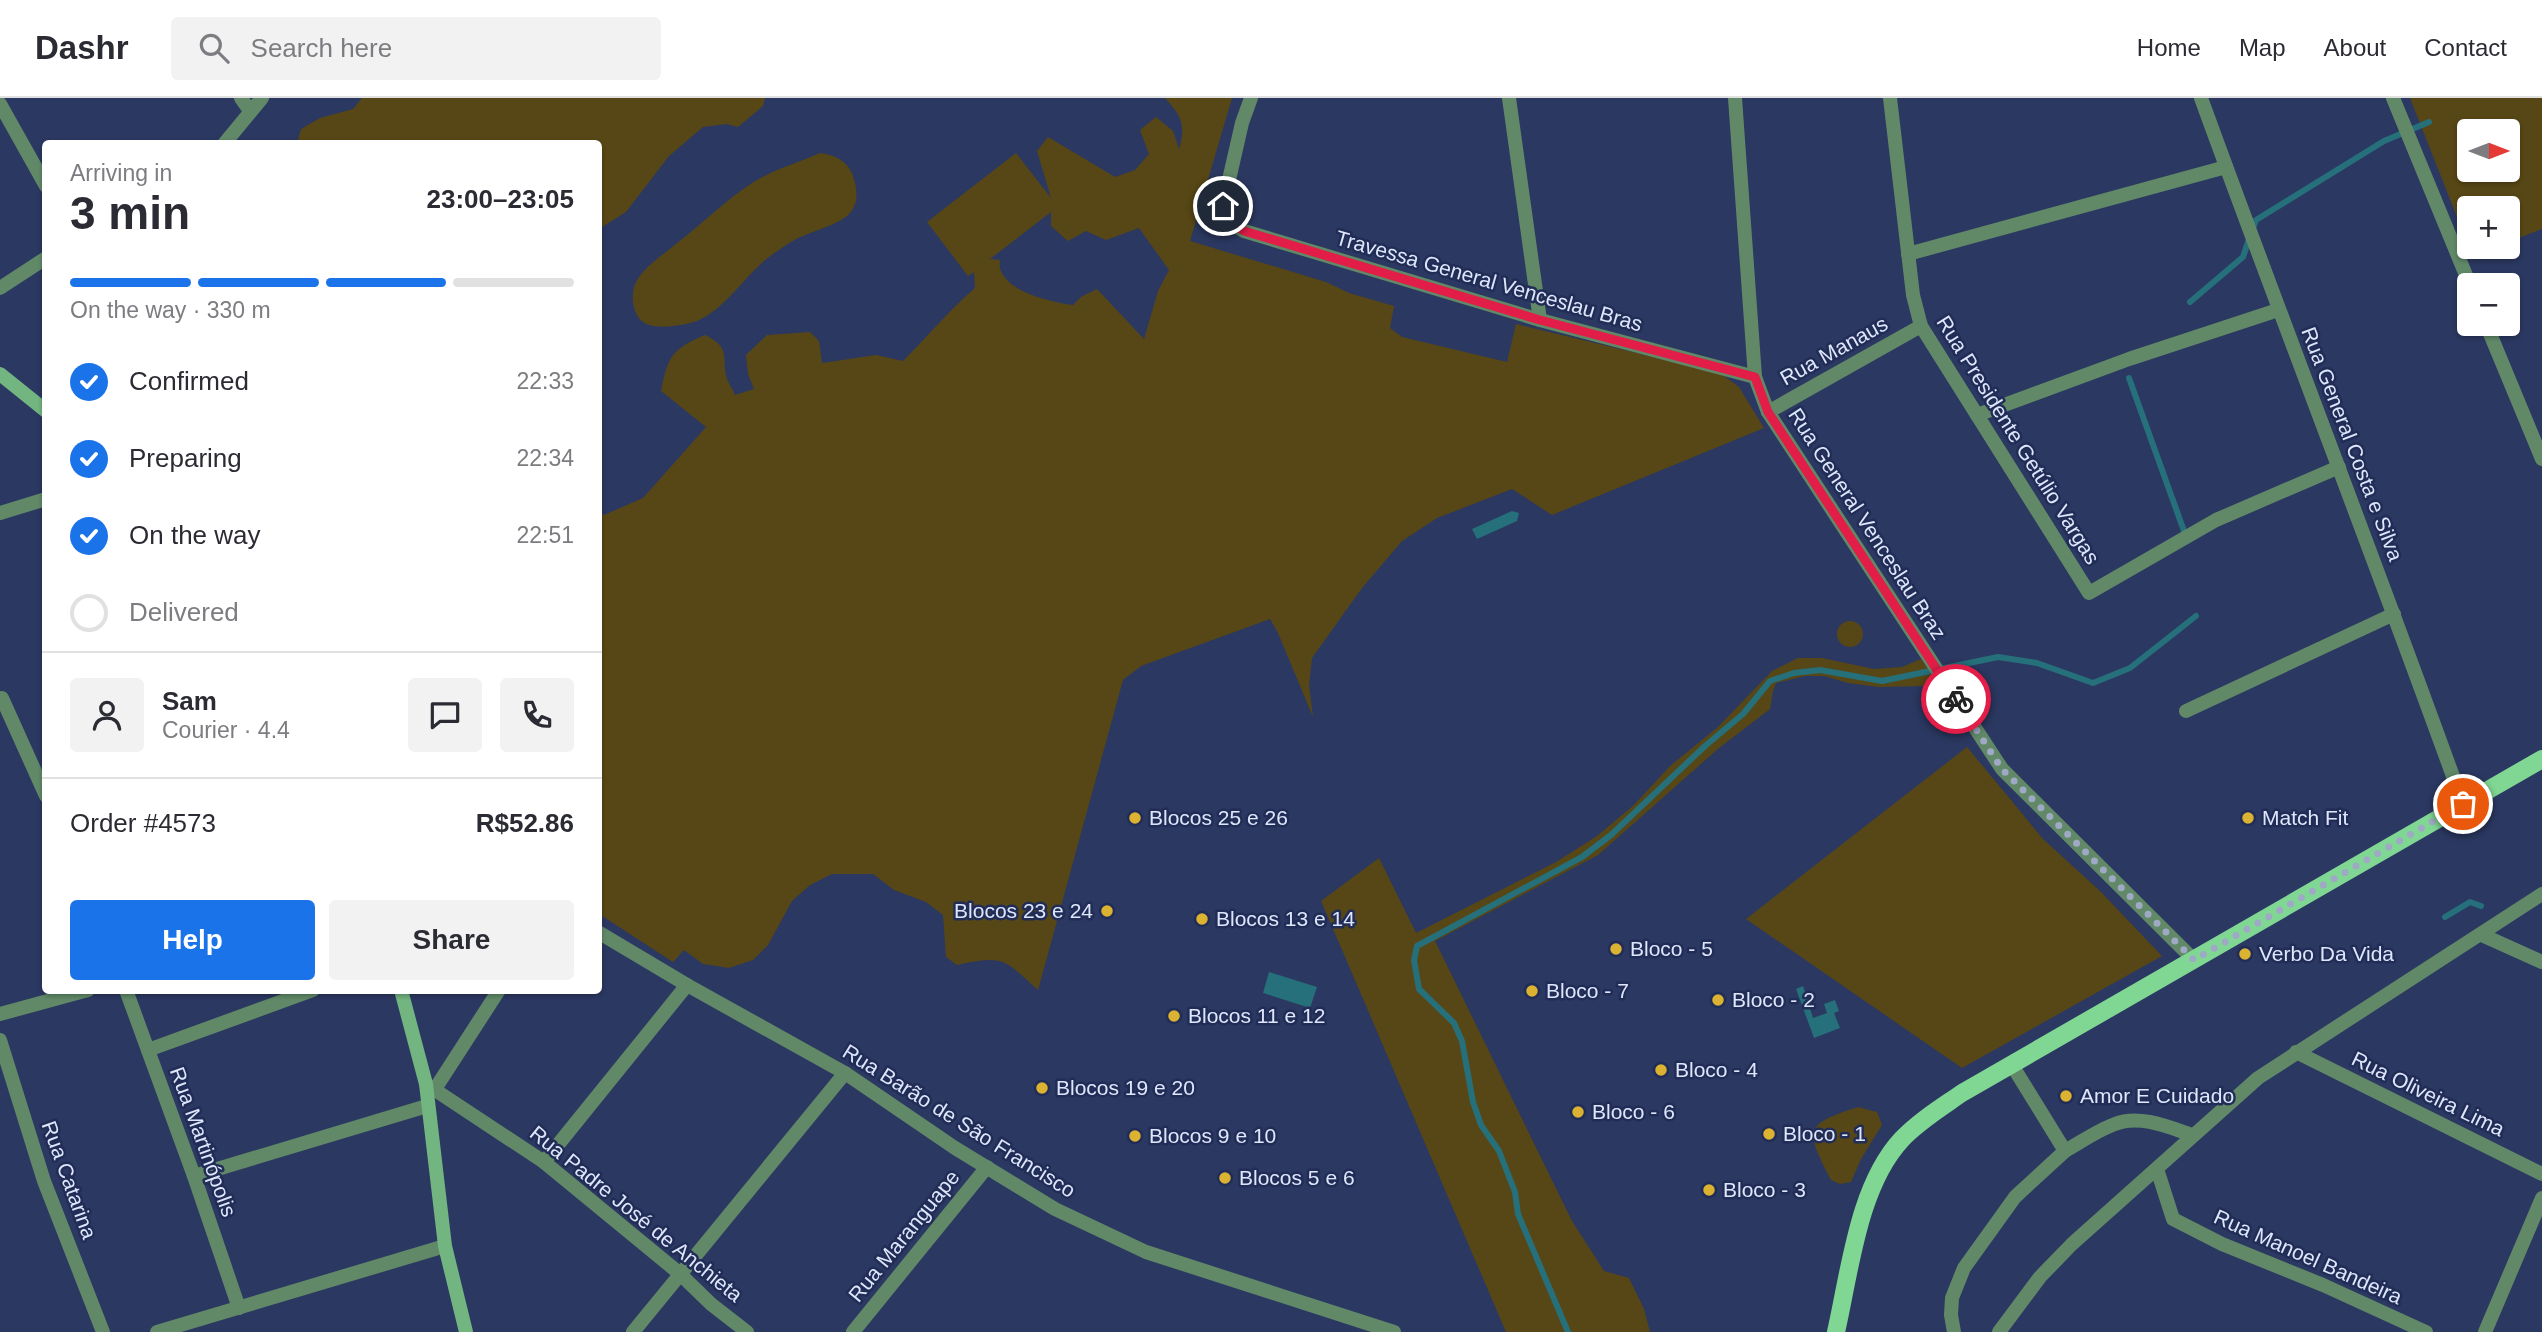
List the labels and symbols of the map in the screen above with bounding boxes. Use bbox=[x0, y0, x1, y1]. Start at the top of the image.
north arrow bbox=[2457, 119, 2520, 182]
pin bbox=[1193, 176, 1253, 236]
street label: Travessa General Venceslau Bras bbox=[1333, 226, 1645, 335]
street label: Rua Manaus bbox=[1776, 312, 1891, 389]
street label: Rua Presidente Getúlio Vargas bbox=[1932, 312, 2104, 568]
street label: Rua General Costa e Silva bbox=[2297, 324, 2408, 564]
street label: Rua General Venceslau Braz bbox=[1784, 404, 1951, 644]
courier bbox=[1921, 664, 1991, 734]
pin bbox=[2433, 774, 2493, 834]
place label: Blocos 25 e 26 bbox=[1149, 806, 1288, 829]
place label: Match Fit bbox=[2262, 806, 2349, 829]
marker: Blocos 25 e 26 bbox=[1127, 810, 1143, 826]
marker: Match Fit bbox=[2240, 810, 2256, 826]
place label: Blocos 23 e 24 bbox=[954, 899, 1093, 922]
marker: Blocos 23 e 24 bbox=[1099, 903, 1115, 919]
place label: Blocos 13 e 14 bbox=[1216, 907, 1355, 930]
marker: Blocos 13 e 14 bbox=[1194, 911, 1210, 927]
place label: Bloco - 5 bbox=[1630, 937, 1713, 960]
marker: Bloco - 5 bbox=[1608, 941, 1624, 957]
place label: Verbo Da Vida bbox=[2259, 942, 2394, 965]
marker: Verbo Da Vida bbox=[2237, 946, 2253, 962]
place label: Bloco - 7 bbox=[1546, 979, 1629, 1002]
marker: Bloco - 7 bbox=[1524, 983, 1540, 999]
place label: Bloco - 2 bbox=[1732, 988, 1815, 1011]
marker: Bloco - 2 bbox=[1710, 992, 1726, 1008]
place label: Blocos 11 e 12 bbox=[1188, 1004, 1325, 1027]
marker: Blocos 11 e 12 bbox=[1166, 1008, 1182, 1024]
street label: Rua Barão de São Francisco bbox=[839, 1039, 1080, 1202]
street label: Rua Oliveira Lima bbox=[2348, 1047, 2509, 1141]
place label: Bloco - 4 bbox=[1675, 1058, 1758, 1081]
marker: Bloco - 4 bbox=[1653, 1062, 1669, 1078]
street label: Rua Martinópolis bbox=[166, 1064, 241, 1220]
place label: Blocos 19 e 20 bbox=[1056, 1076, 1195, 1099]
marker: Blocos 19 e 20 bbox=[1034, 1080, 1050, 1096]
place label: Amor E Cuidado bbox=[2080, 1084, 2234, 1107]
marker: Amor E Cuidado bbox=[2058, 1088, 2074, 1104]
place label: Bloco - 6 bbox=[1592, 1100, 1675, 1123]
marker: Bloco - 6 bbox=[1570, 1104, 1586, 1120]
street label: Rua Catarina bbox=[38, 1118, 102, 1242]
street label: Rua Padre José de Anchieta bbox=[526, 1121, 747, 1307]
place label: Bloco - 1 bbox=[1783, 1122, 1866, 1145]
place label: Blocos 9 e 10 bbox=[1149, 1124, 1276, 1147]
marker: Bloco - 1 bbox=[1761, 1126, 1777, 1142]
marker: Blocos 9 e 10 bbox=[1127, 1128, 1143, 1144]
street label: Rua Maranguape bbox=[844, 1165, 964, 1306]
place label: Blocos 5 e 6 bbox=[1239, 1166, 1355, 1189]
marker: Blocos 5 e 6 bbox=[1217, 1170, 1233, 1186]
place label: Bloco - 3 bbox=[1723, 1178, 1806, 1201]
marker: Bloco - 3 bbox=[1701, 1182, 1717, 1198]
street label: Rua Manoel Bandeira bbox=[2211, 1205, 2406, 1308]

